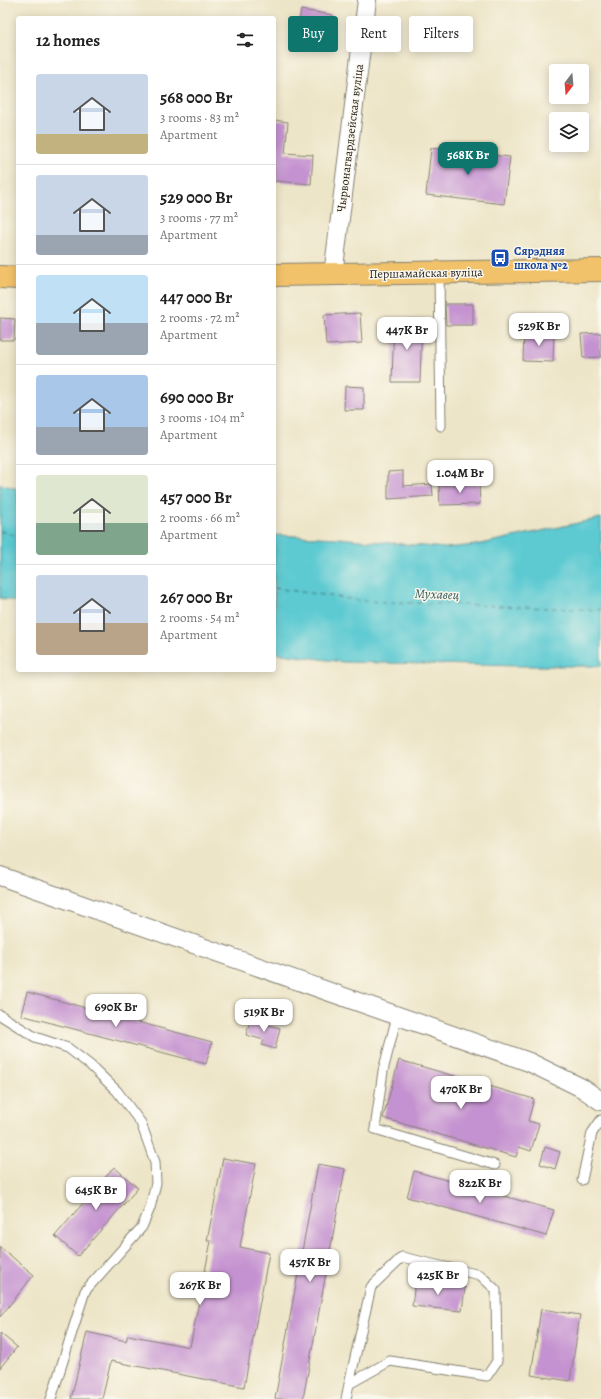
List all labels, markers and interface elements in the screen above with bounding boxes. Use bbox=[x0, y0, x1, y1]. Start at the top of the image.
chip: Buy bbox=[288, 16, 338, 52]
chip: Rent bbox=[346, 16, 401, 52]
chip: Filters bbox=[409, 16, 473, 52]
text: 12 homes bbox=[36, 29, 100, 52]
icon: filters bbox=[234, 29, 256, 51]
street label: Чырвонагвардзейская вуліца bbox=[333, 62, 367, 213]
north arrow bbox=[549, 64, 589, 104]
map controls bbox=[549, 64, 589, 152]
text: 568 000 Br bbox=[160, 86, 232, 109]
icon: home bbox=[68, 90, 116, 138]
text: 3 rooms · 83 m² bbox=[160, 109, 239, 126]
button: layers bbox=[549, 112, 589, 152]
text: Apartment bbox=[160, 126, 218, 143]
pin: 568K Br bbox=[431, 142, 505, 176]
text: 568K Br bbox=[447, 146, 489, 163]
text: 529 000 Br bbox=[160, 186, 232, 209]
icon: home bbox=[68, 191, 116, 239]
text: 3 rooms · 77 m² bbox=[160, 209, 238, 226]
text: Apartment bbox=[160, 226, 218, 243]
place label: Сярэдняя школа №2 bbox=[514, 243, 568, 273]
bus stop icon: Сярэдняя школа №2 bbox=[489, 247, 511, 269]
street label: Першамайская вуліца bbox=[369, 264, 483, 282]
text: 447 000 Br bbox=[160, 286, 232, 309]
icon: home bbox=[68, 291, 116, 339]
text: 2 rooms · 72 m² bbox=[160, 309, 240, 326]
pin: 529K Br bbox=[502, 313, 576, 347]
pin: 447K Br bbox=[370, 317, 444, 351]
text: 529K Br bbox=[518, 317, 560, 334]
text: 447K Br bbox=[386, 321, 428, 338]
text: Apartment bbox=[160, 326, 218, 343]
text: 690 000 Br bbox=[160, 386, 233, 409]
icon: home bbox=[68, 391, 116, 439]
text: 3 rooms · 104 m² bbox=[160, 409, 244, 426]
text: Apartment bbox=[160, 426, 218, 443]
pin: 1.04M Br bbox=[419, 460, 501, 494]
text: 1.04M Br bbox=[436, 464, 484, 481]
text: 457 000 Br bbox=[160, 486, 232, 509]
icon: home bbox=[68, 491, 116, 539]
text: 2 rooms · 66 m² bbox=[160, 509, 240, 526]
text: Apartment bbox=[160, 526, 218, 543]
water label: Мухавец bbox=[414, 585, 460, 603]
text: 267 000 Br bbox=[160, 586, 233, 609]
icon: home bbox=[68, 591, 116, 639]
text: 2 rooms · 54 m² bbox=[160, 609, 239, 626]
text: Apartment bbox=[160, 626, 218, 643]
pin: 690K Br bbox=[79, 994, 153, 1028]
text: 690K Br bbox=[95, 998, 137, 1015]
pin: 519K Br bbox=[227, 999, 301, 1033]
text: 519K Br bbox=[244, 1003, 284, 1020]
pin: 470K Br bbox=[424, 1076, 498, 1110]
text: 470K Br bbox=[440, 1080, 482, 1097]
pin: 822K Br bbox=[443, 1170, 517, 1204]
text: 822K Br bbox=[458, 1174, 502, 1191]
pin: 645K Br bbox=[59, 1177, 133, 1211]
text: 645K Br bbox=[75, 1181, 117, 1198]
pin: 457K Br bbox=[273, 1249, 347, 1283]
text: 457K Br bbox=[289, 1253, 331, 1270]
pin: 425K Br bbox=[401, 1262, 475, 1296]
text: 425K Br bbox=[417, 1266, 459, 1283]
pin: 267K Br bbox=[163, 1272, 237, 1306]
text: 267K Br bbox=[179, 1276, 221, 1293]

